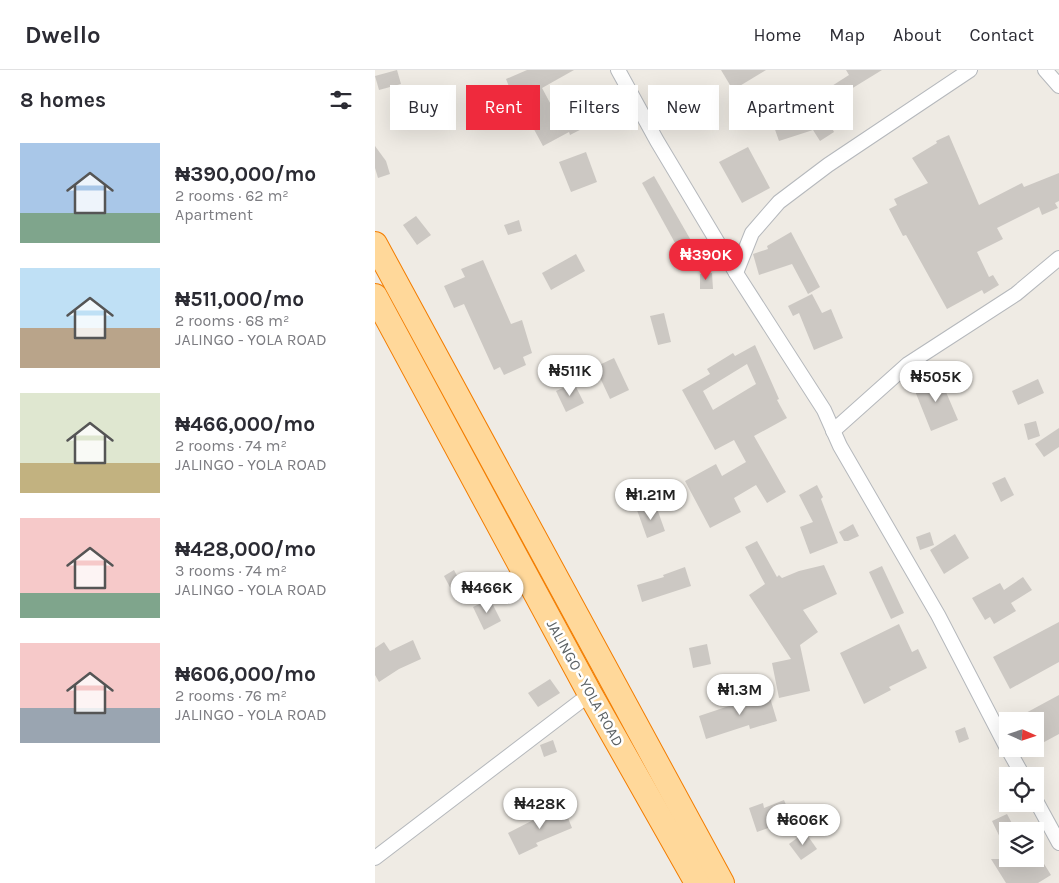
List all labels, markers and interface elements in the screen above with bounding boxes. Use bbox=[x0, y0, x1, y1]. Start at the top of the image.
text: Dwello bbox=[25, 21, 101, 49]
text: Home bbox=[753, 24, 801, 46]
text: Map bbox=[829, 24, 865, 46]
text: About bbox=[893, 24, 942, 46]
text: Contact bbox=[970, 24, 1034, 46]
chip: Buy bbox=[390, 85, 456, 130]
chip: Rent bbox=[466, 85, 540, 130]
chip: Filters bbox=[550, 85, 638, 130]
chip: New bbox=[648, 85, 719, 130]
chip: Apartment bbox=[729, 85, 853, 130]
icon: filters bbox=[327, 86, 355, 114]
text: 8 homes bbox=[20, 88, 106, 112]
text: ₦390,000/mo bbox=[175, 162, 316, 186]
icon: home bbox=[60, 163, 120, 223]
text: 2 rooms · 62 m² bbox=[175, 186, 289, 205]
text: Apartment bbox=[175, 205, 253, 224]
pin: ₦390K bbox=[671, 238, 741, 281]
text: ₦390K bbox=[680, 245, 732, 264]
text: ₦511,000/mo bbox=[175, 287, 304, 311]
icon: home bbox=[60, 288, 120, 348]
text: 2 rooms · 68 m² bbox=[175, 311, 289, 330]
text: JALINGO - YOLA ROAD bbox=[175, 330, 327, 349]
pin: ₦511K bbox=[535, 354, 605, 397]
pin: ₦505K bbox=[901, 360, 971, 403]
text: ₦511K bbox=[549, 361, 591, 380]
text: ₦505K bbox=[911, 367, 961, 386]
text: ₦466,000/mo bbox=[175, 412, 315, 436]
icon: home bbox=[60, 413, 120, 473]
text: 2 rooms · 74 m² bbox=[175, 436, 287, 455]
text: JALINGO - YOLA ROAD bbox=[175, 455, 327, 474]
pin: ₦1.21M bbox=[610, 478, 692, 521]
text: ₦1.21M bbox=[626, 485, 676, 504]
text: ₦428,000/mo bbox=[175, 537, 316, 561]
icon: home bbox=[60, 538, 120, 598]
text: 3 rooms · 74 m² bbox=[175, 561, 287, 580]
pin: ₦466K bbox=[452, 572, 522, 614]
text: ₦466K bbox=[462, 578, 512, 597]
text: JALINGO - YOLA ROAD bbox=[175, 580, 327, 599]
street label: JALINGO - YOLA ROAD bbox=[543, 616, 627, 750]
text: ₦606,000/mo bbox=[175, 662, 316, 686]
icon: home bbox=[60, 663, 120, 723]
pin: ₦1.3M bbox=[705, 674, 775, 716]
text: ₦1.3M bbox=[718, 680, 762, 699]
text: 2 rooms · 76 m² bbox=[175, 686, 287, 705]
text: JALINGO - YOLA ROAD bbox=[175, 705, 327, 724]
north arrow bbox=[999, 712, 1044, 758]
map controls bbox=[999, 712, 1044, 867]
button: locate bbox=[999, 767, 1044, 812]
pin: ₦428K bbox=[505, 788, 575, 830]
text: ₦428K bbox=[514, 794, 566, 813]
pin: ₦606K bbox=[768, 804, 838, 846]
text: ₦606K bbox=[777, 810, 829, 829]
button: layers bbox=[999, 822, 1044, 867]

